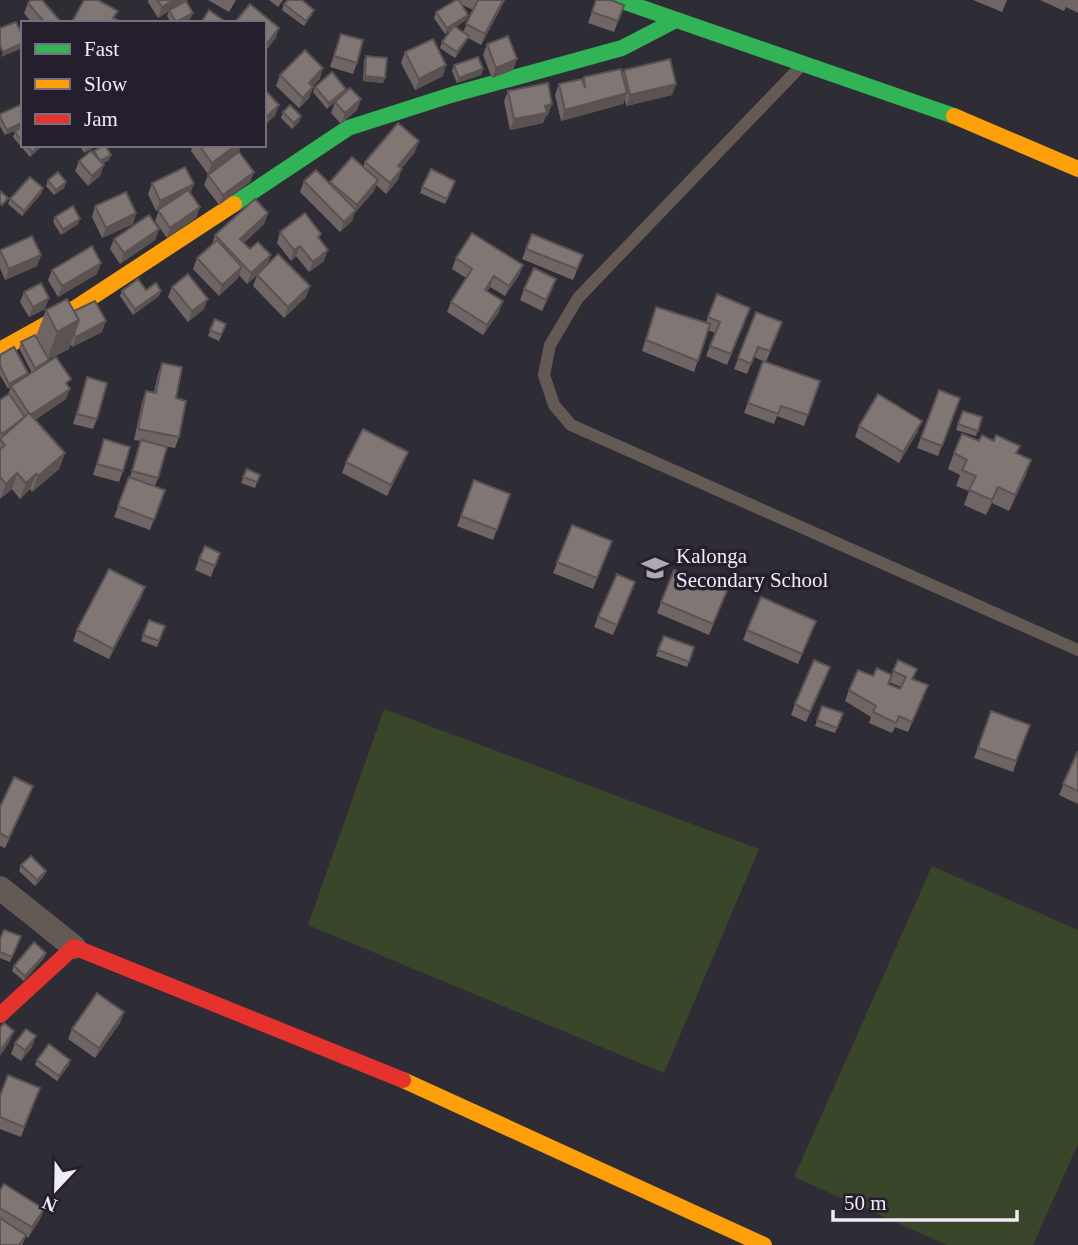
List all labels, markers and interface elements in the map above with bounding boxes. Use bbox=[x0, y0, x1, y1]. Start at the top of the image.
legend bbox=[21, 21, 266, 147]
text: Fast bbox=[84, 37, 119, 61]
text: Slow bbox=[84, 72, 128, 96]
text: Jam bbox=[84, 107, 118, 131]
place label: Kalonga Secondary School bbox=[676, 544, 828, 592]
school or university icon: Kalonga Secondary School bbox=[640, 553, 670, 583]
north arrow bbox=[21, 1154, 91, 1224]
scale bar bbox=[833, 1178, 1017, 1222]
text: 50 m bbox=[844, 1191, 887, 1215]
text: N bbox=[39, 1192, 60, 1217]

